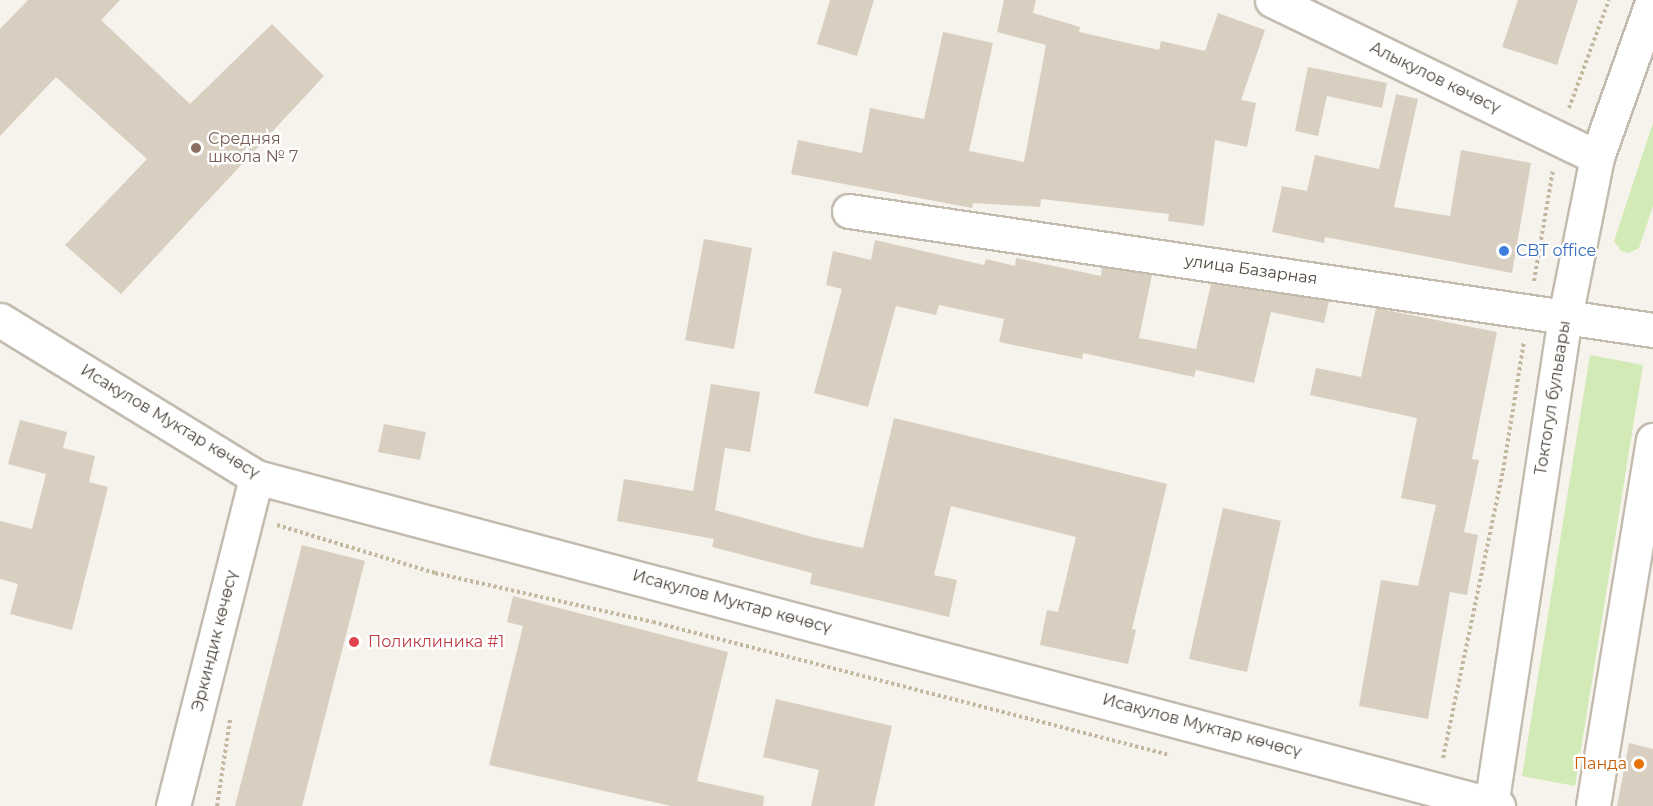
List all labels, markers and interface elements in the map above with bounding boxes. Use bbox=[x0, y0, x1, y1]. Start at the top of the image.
street label: Алыкулов көчөсү bbox=[1366, 38, 1504, 118]
place label: Средняя школа № 7 bbox=[208, 129, 298, 167]
marker: Средняя школа № 7 bbox=[189, 141, 203, 155]
place label: CBT office bbox=[1516, 241, 1596, 261]
marker: CBT office bbox=[1497, 244, 1511, 258]
street label: улица Базарная bbox=[1183, 251, 1319, 289]
street label: Токтогул бульвары bbox=[1531, 319, 1575, 477]
street label: Исакулов Муктар көчөсү bbox=[77, 361, 263, 483]
street label: Исакулов Муктар көчөсү bbox=[630, 566, 834, 638]
street label: Эркиндик көчөсү bbox=[188, 568, 242, 714]
place label: Поликлиника #1 bbox=[368, 632, 504, 652]
marker: Поликлиника #1 bbox=[345, 633, 363, 651]
street label: Исакулов Муктар көчөсү bbox=[1100, 690, 1304, 762]
place label: Панда bbox=[1574, 754, 1627, 774]
marker: Панда bbox=[1632, 757, 1646, 771]

